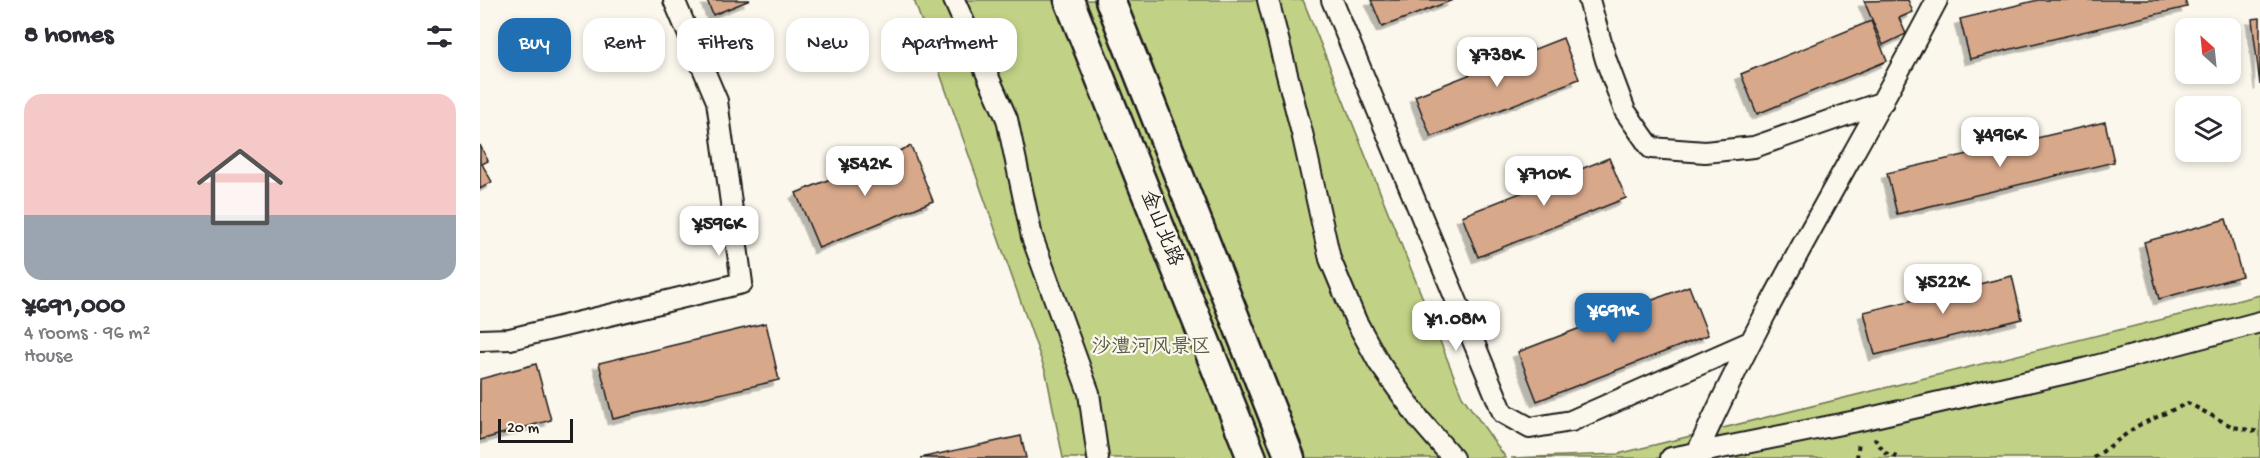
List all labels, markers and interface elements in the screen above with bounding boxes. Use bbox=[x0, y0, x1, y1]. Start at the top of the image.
chip: Buy bbox=[498, 18, 571, 72]
chip: Rent bbox=[583, 18, 665, 72]
chip: Filters bbox=[677, 18, 774, 72]
chip: New bbox=[786, 18, 869, 72]
chip: Apartment bbox=[881, 18, 1017, 72]
north arrow bbox=[2175, 18, 2241, 84]
map controls bbox=[2175, 18, 2241, 162]
icon: filters bbox=[423, 20, 456, 53]
text: 8 homes bbox=[24, 21, 113, 52]
pin: ¥738K bbox=[1455, 37, 1539, 88]
text: ¥738K bbox=[1471, 45, 1523, 68]
button: layers bbox=[2175, 96, 2241, 162]
pin: ¥496K bbox=[1958, 117, 2042, 168]
text: ¥496K bbox=[1975, 125, 2025, 148]
icon: home bbox=[186, 133, 294, 241]
pin: ¥542K bbox=[823, 146, 907, 197]
text: ¥542K bbox=[840, 154, 890, 177]
pin: ¥710K bbox=[1502, 156, 1586, 207]
text: ¥710K bbox=[1519, 164, 1569, 187]
street label: 金山北路 bbox=[1134, 187, 1188, 271]
pin: ¥596K bbox=[677, 206, 761, 257]
text: ¥596K bbox=[694, 214, 744, 237]
pin: ¥522K bbox=[1901, 264, 1985, 315]
text: ¥522K bbox=[1918, 272, 1968, 295]
text: ¥691,000 bbox=[24, 292, 125, 323]
pin: ¥691K bbox=[1571, 293, 1655, 344]
pin: ¥1.08M bbox=[1407, 301, 1505, 352]
text: ¥691K bbox=[1589, 301, 1637, 324]
text: ¥1.08M bbox=[1426, 309, 1486, 332]
text: 4 rooms · 96 m² bbox=[24, 323, 150, 346]
park label: 沙澧河风景区 bbox=[1091, 335, 1211, 360]
text: House bbox=[24, 346, 73, 369]
scale bar bbox=[498, 416, 573, 444]
text: 20 m bbox=[507, 420, 539, 439]

